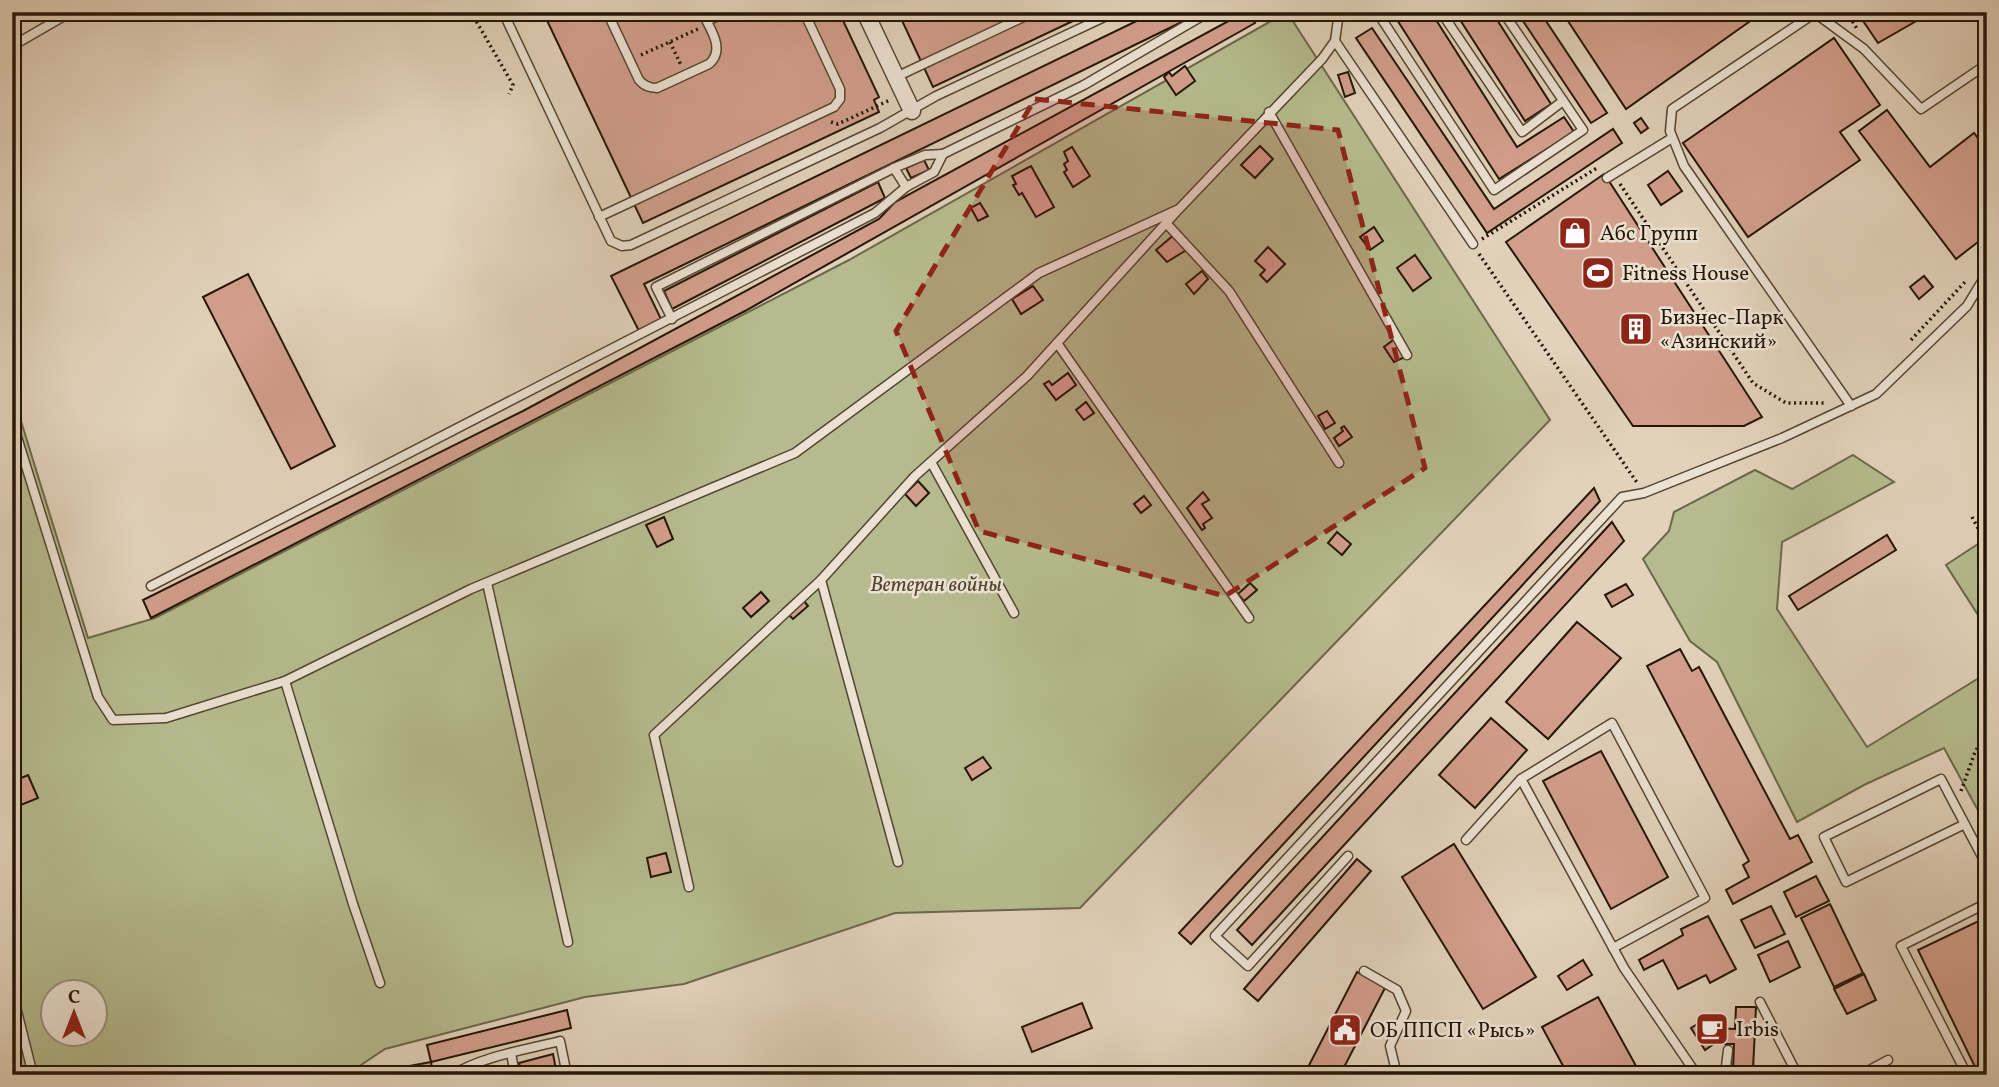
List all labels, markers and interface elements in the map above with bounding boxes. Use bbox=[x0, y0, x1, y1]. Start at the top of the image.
shop icon: Абс Групп bbox=[1556, 214, 1594, 252]
place label: Абс Групп bbox=[1600, 220, 1698, 249]
sports icon: Fitness House bbox=[1579, 254, 1617, 292]
place label: Fitness House bbox=[1622, 260, 1749, 289]
place label: Бизнес-Парк «Азинский» bbox=[1660, 304, 1784, 357]
building icon: Бизнес-Парк «Азинский» bbox=[1617, 310, 1655, 348]
park label: Ветеран войны bbox=[870, 571, 1002, 600]
north arrow bbox=[38, 978, 108, 1048]
text: С bbox=[68, 985, 80, 1011]
cafe icon: Irbis bbox=[1693, 1010, 1731, 1048]
public building icon: ОБ ППСП «Рысь» bbox=[1326, 1011, 1364, 1049]
place label: Irbis bbox=[1736, 1016, 1779, 1045]
place label: ОБ ППСП «Рысь» bbox=[1370, 1017, 1535, 1046]

